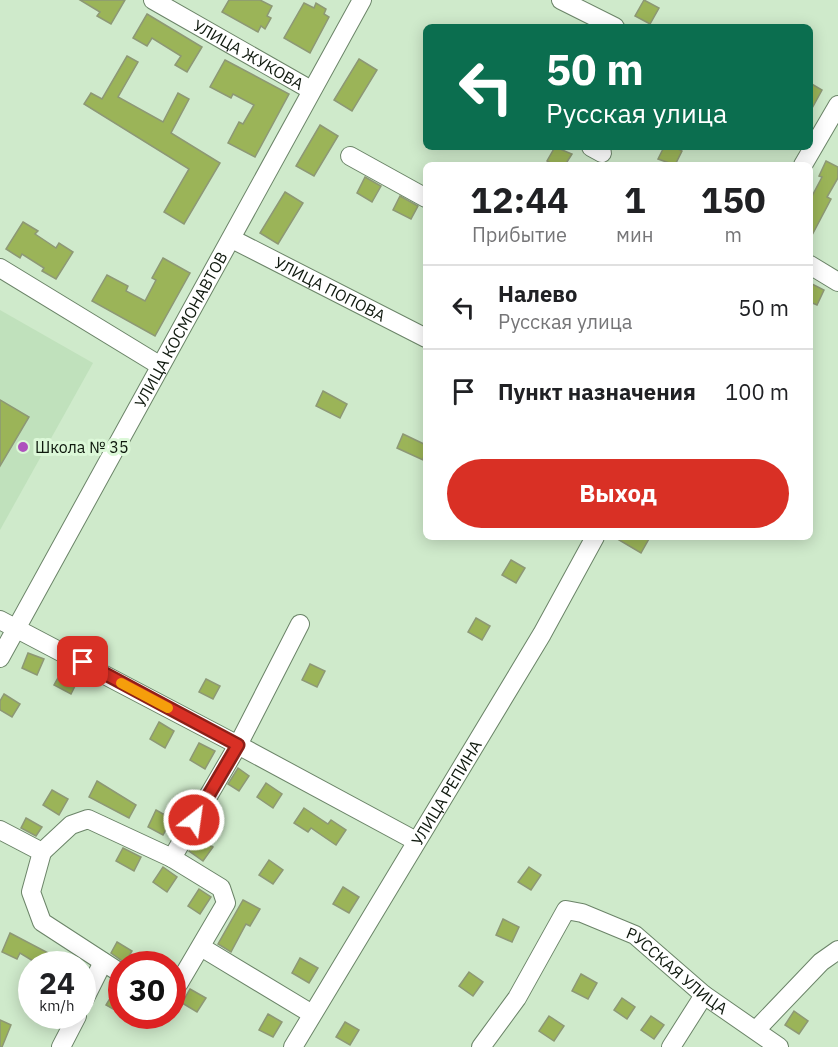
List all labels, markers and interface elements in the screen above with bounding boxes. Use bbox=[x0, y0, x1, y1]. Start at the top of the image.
street label: УЛИЦА ЖУКОВА bbox=[190, 15, 307, 94]
text: 50 m bbox=[546, 42, 644, 97]
icon: left bbox=[447, 48, 525, 126]
text: Русская улица bbox=[546, 95, 727, 130]
text: 12:44 bbox=[470, 176, 569, 223]
text: 1 bbox=[624, 176, 646, 223]
text: 150 bbox=[701, 176, 766, 223]
text: Прибытие bbox=[472, 221, 567, 248]
text: мин bbox=[616, 221, 653, 248]
text: m bbox=[724, 221, 742, 248]
street label: УЛИЦА КОСМОНАВТОВ bbox=[130, 248, 232, 411]
street label: УЛИЦА ПОПОВА bbox=[271, 252, 389, 326]
text: Налево bbox=[498, 279, 577, 308]
icon: left bbox=[447, 291, 480, 324]
text: 50 m bbox=[738, 293, 789, 322]
text: Русская улица bbox=[498, 308, 632, 335]
icon: arrive bbox=[447, 375, 480, 408]
text: Пункт назначения bbox=[498, 377, 696, 406]
text: 100 m bbox=[725, 377, 789, 406]
place label: Школа № 35 bbox=[35, 437, 129, 457]
marker: Школа № 35 bbox=[16, 440, 30, 454]
button: Выход bbox=[447, 459, 789, 528]
pin bbox=[57, 636, 108, 687]
icon: arrive bbox=[66, 645, 99, 678]
street label: УЛИЦА РЕПИНА bbox=[407, 736, 486, 849]
position arrow bbox=[162, 788, 226, 852]
street label: РУССКАЯ УЛИЦА bbox=[624, 923, 731, 1018]
speed limit sign: 30 bbox=[108, 951, 186, 1029]
text: 24 bbox=[39, 963, 75, 1002]
text: km/h bbox=[39, 996, 75, 1015]

